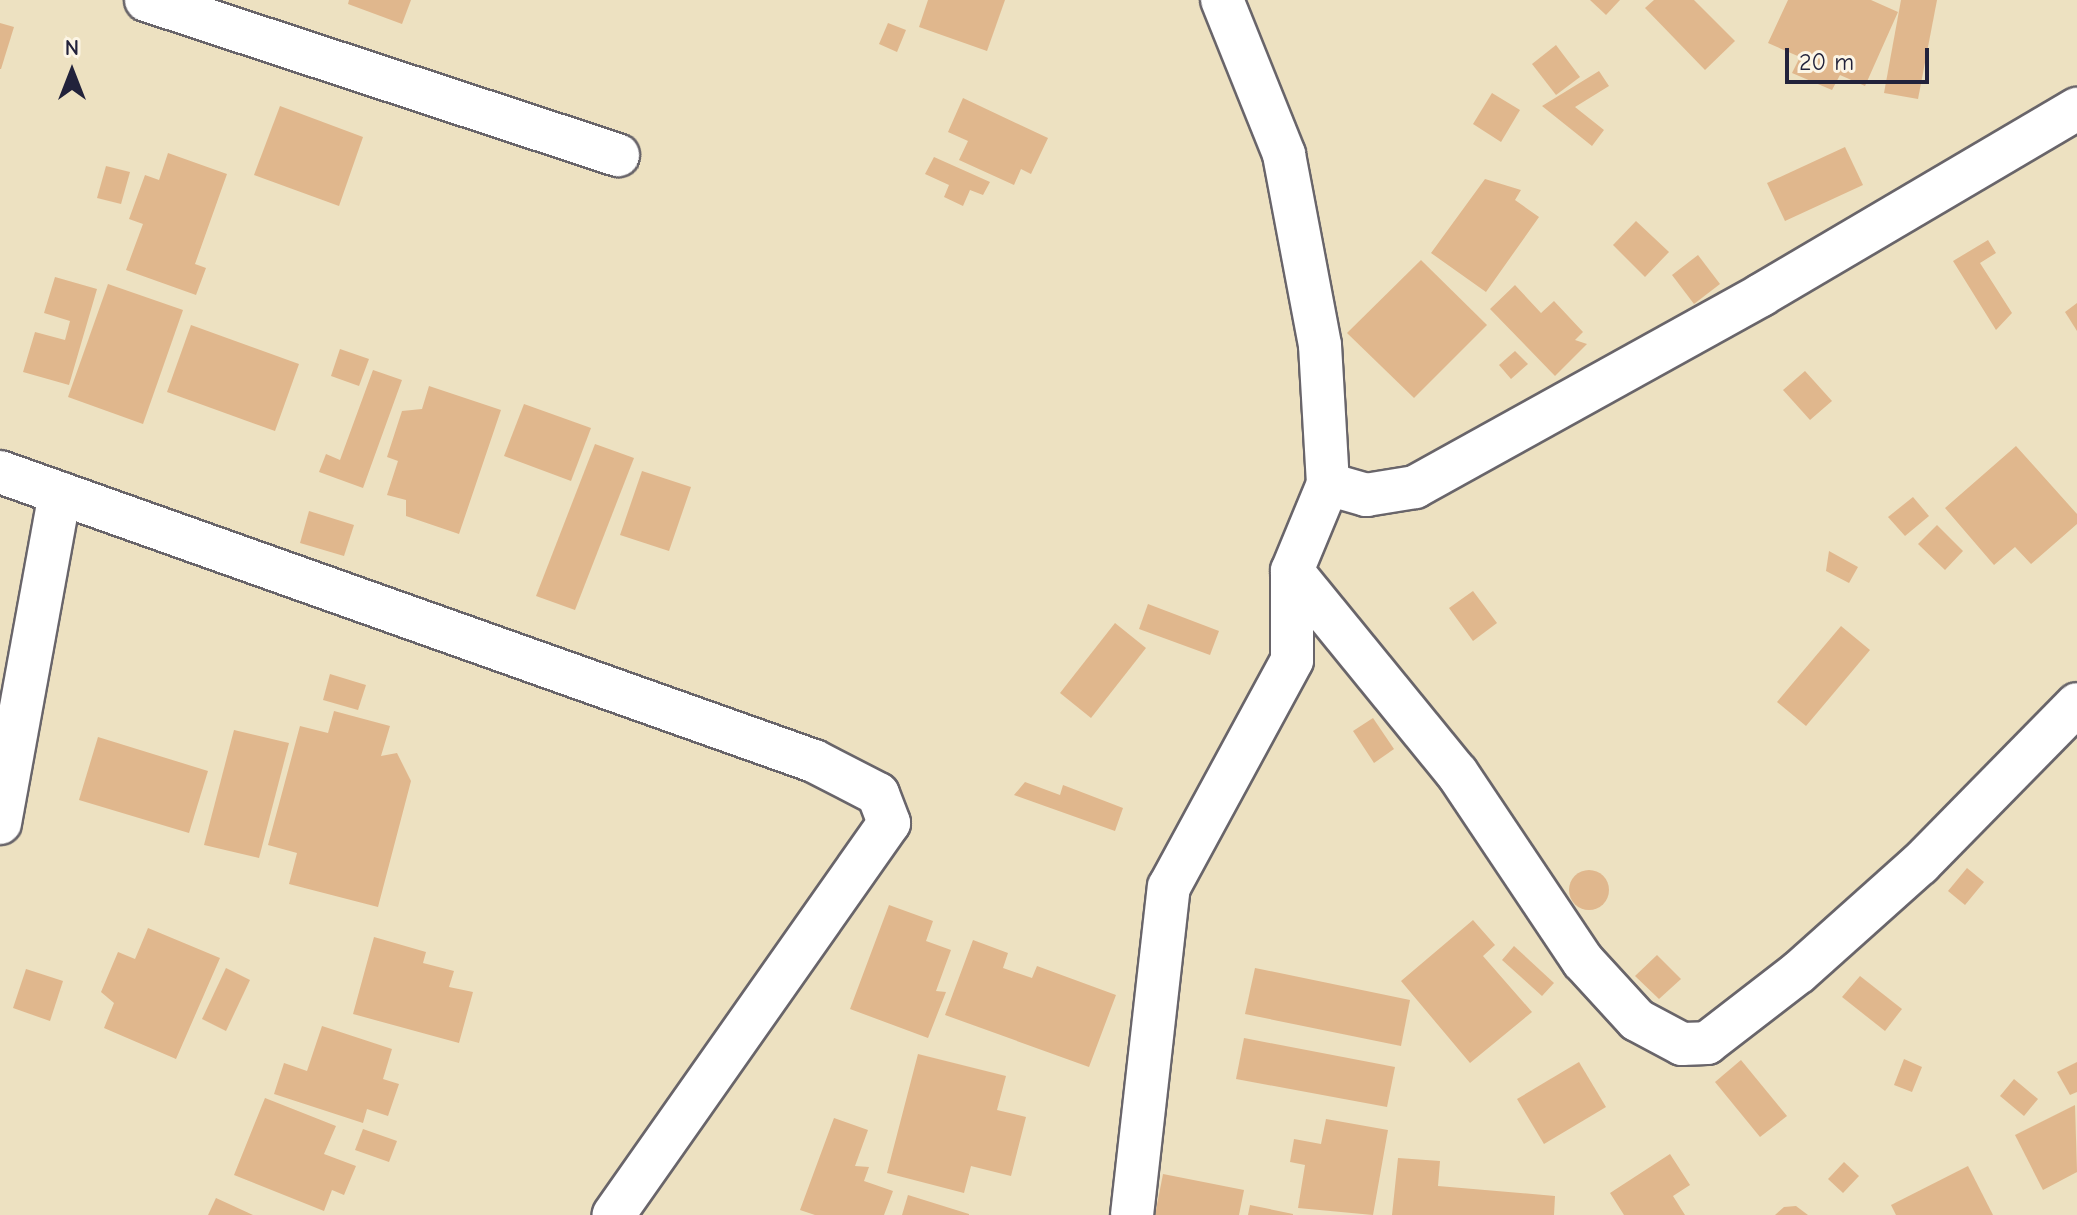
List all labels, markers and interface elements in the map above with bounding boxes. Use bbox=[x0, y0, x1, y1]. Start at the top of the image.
north arrow bbox=[32, 32, 112, 112]
scale bar bbox=[1789, 32, 1933, 82]
text: N bbox=[65, 35, 79, 61]
text: 20 m bbox=[1799, 48, 1854, 76]

